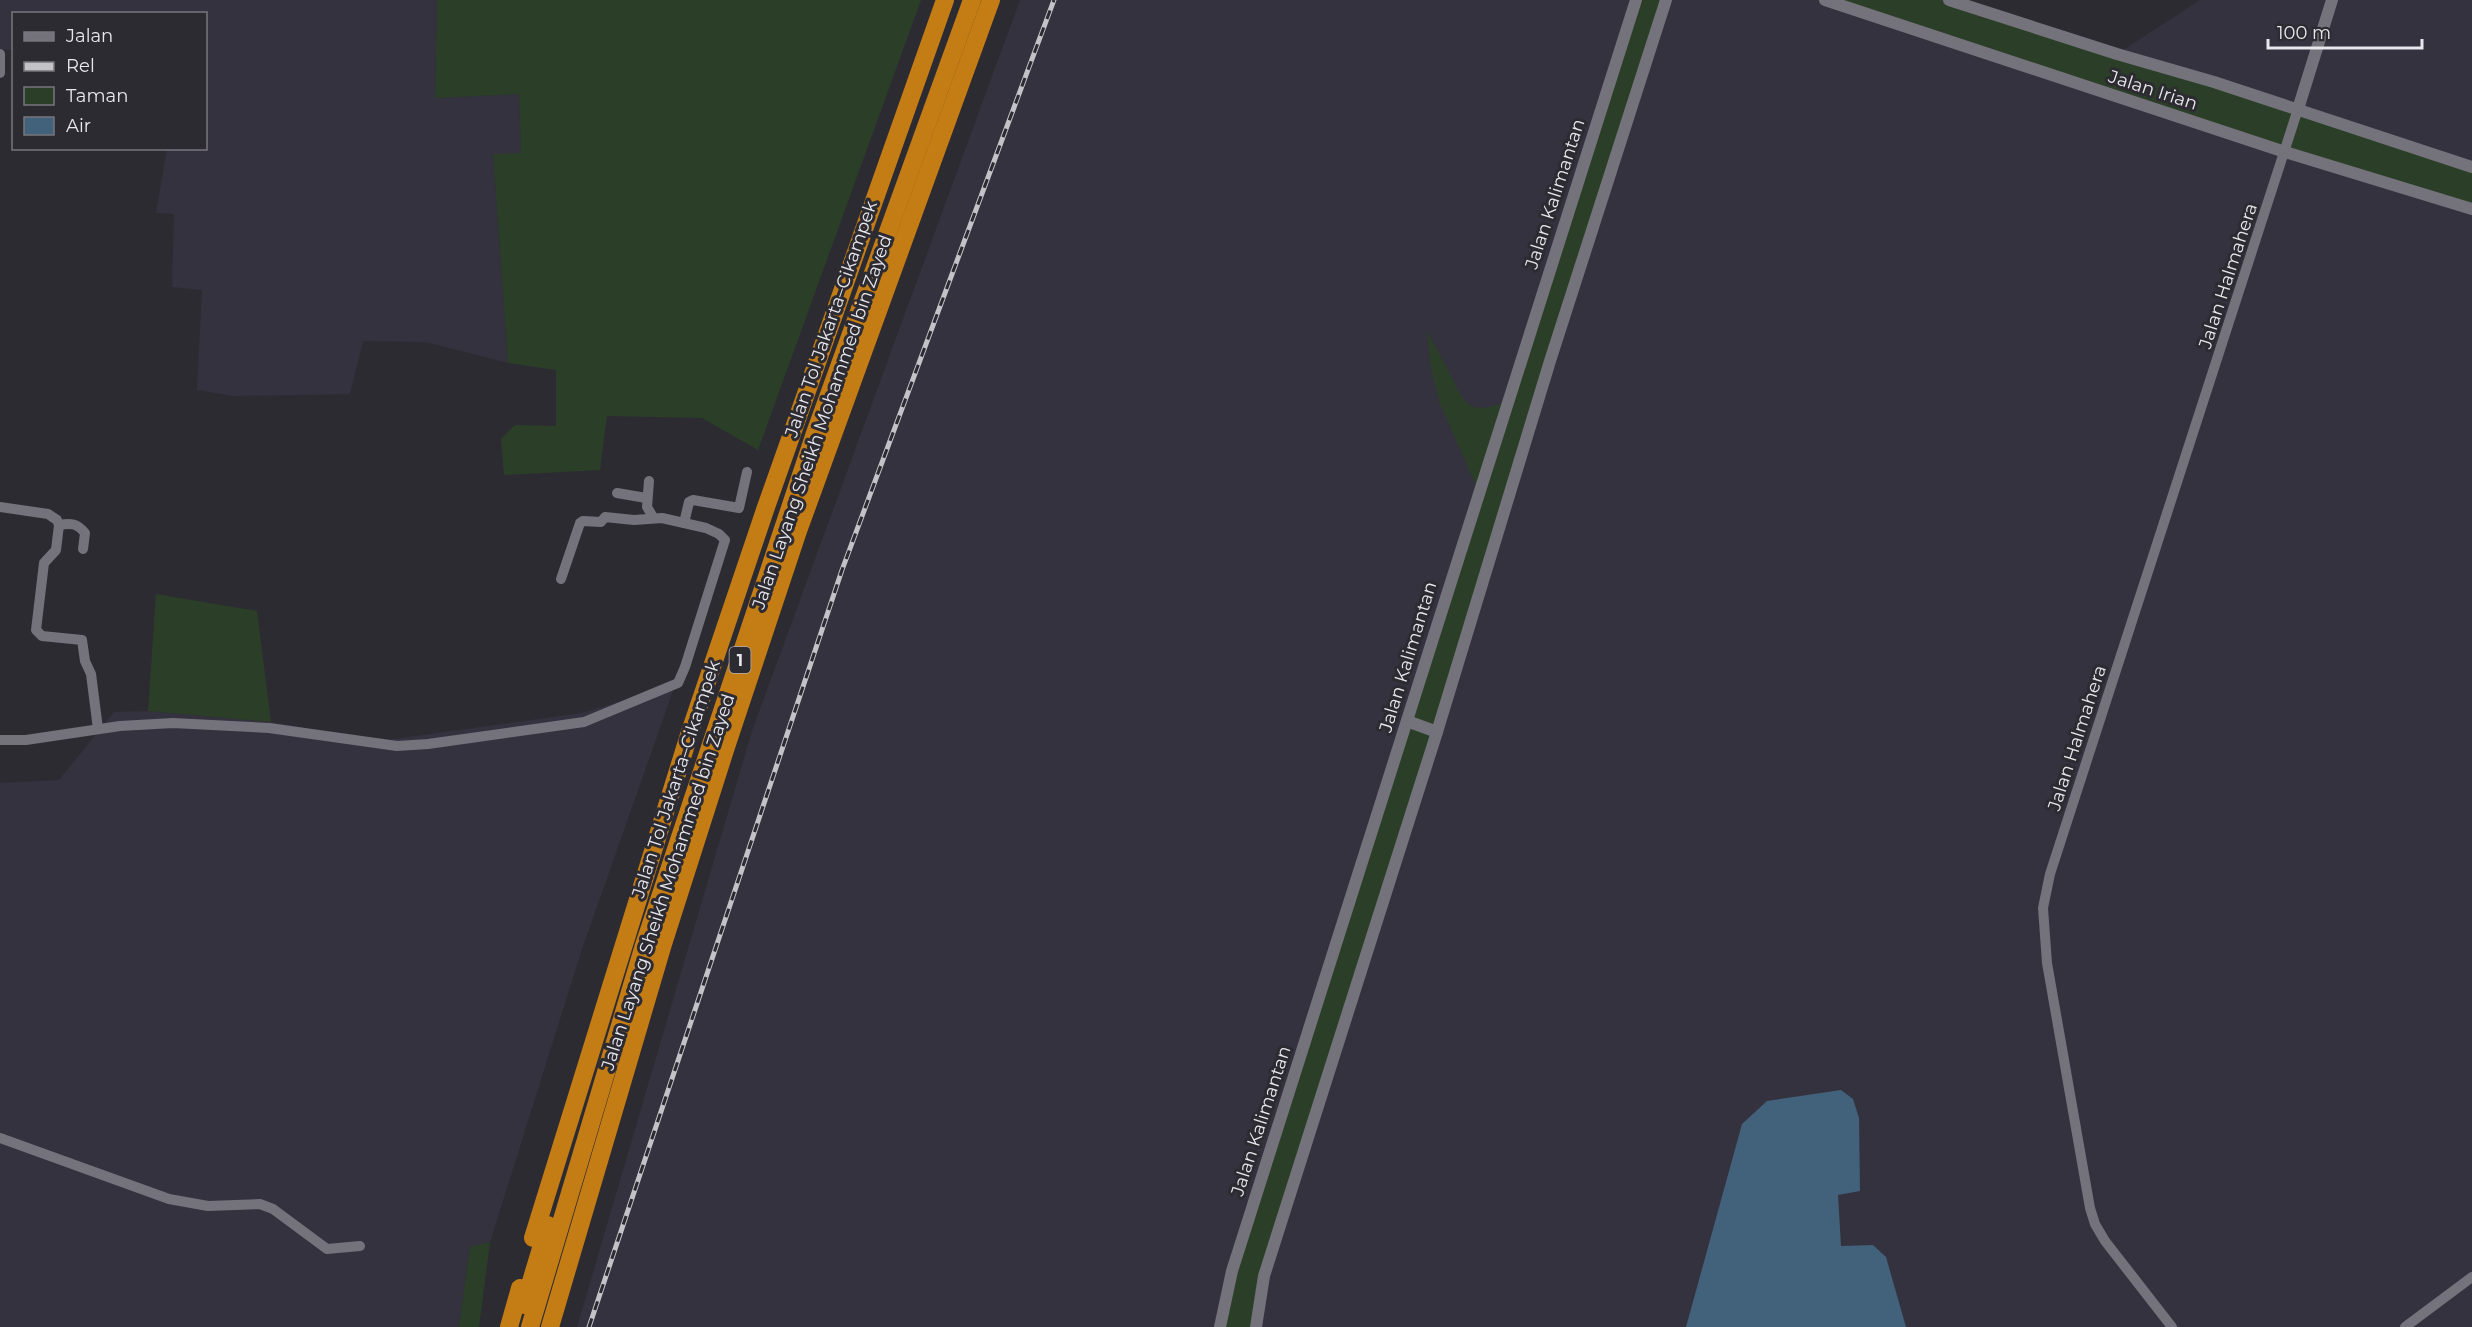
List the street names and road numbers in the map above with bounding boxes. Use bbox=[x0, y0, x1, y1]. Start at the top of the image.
street label: Jalan Irian bbox=[2105, 65, 2200, 115]
street label: Jalan Kalimantan bbox=[1520, 116, 1590, 273]
street label: Jalan Tol Jakarta–Cikampek bbox=[780, 198, 882, 441]
street label: Jalan Halmahera bbox=[2194, 200, 2262, 353]
street label: Jalan Layang Sheikh Mohammed bin Zayed bbox=[747, 232, 897, 613]
street label: Jalan Kalimantan bbox=[1374, 579, 1441, 736]
road number: 1 bbox=[730, 647, 750, 673]
street label: Jalan Tol Jakarta–Cikampek bbox=[627, 657, 725, 902]
street label: Jalan Halmahera bbox=[2043, 662, 2111, 815]
street label: Jalan Layang Sheikh Mohammed bin Zayed bbox=[596, 691, 739, 1074]
street label: Jalan Kalimantan bbox=[1226, 1043, 1296, 1200]

